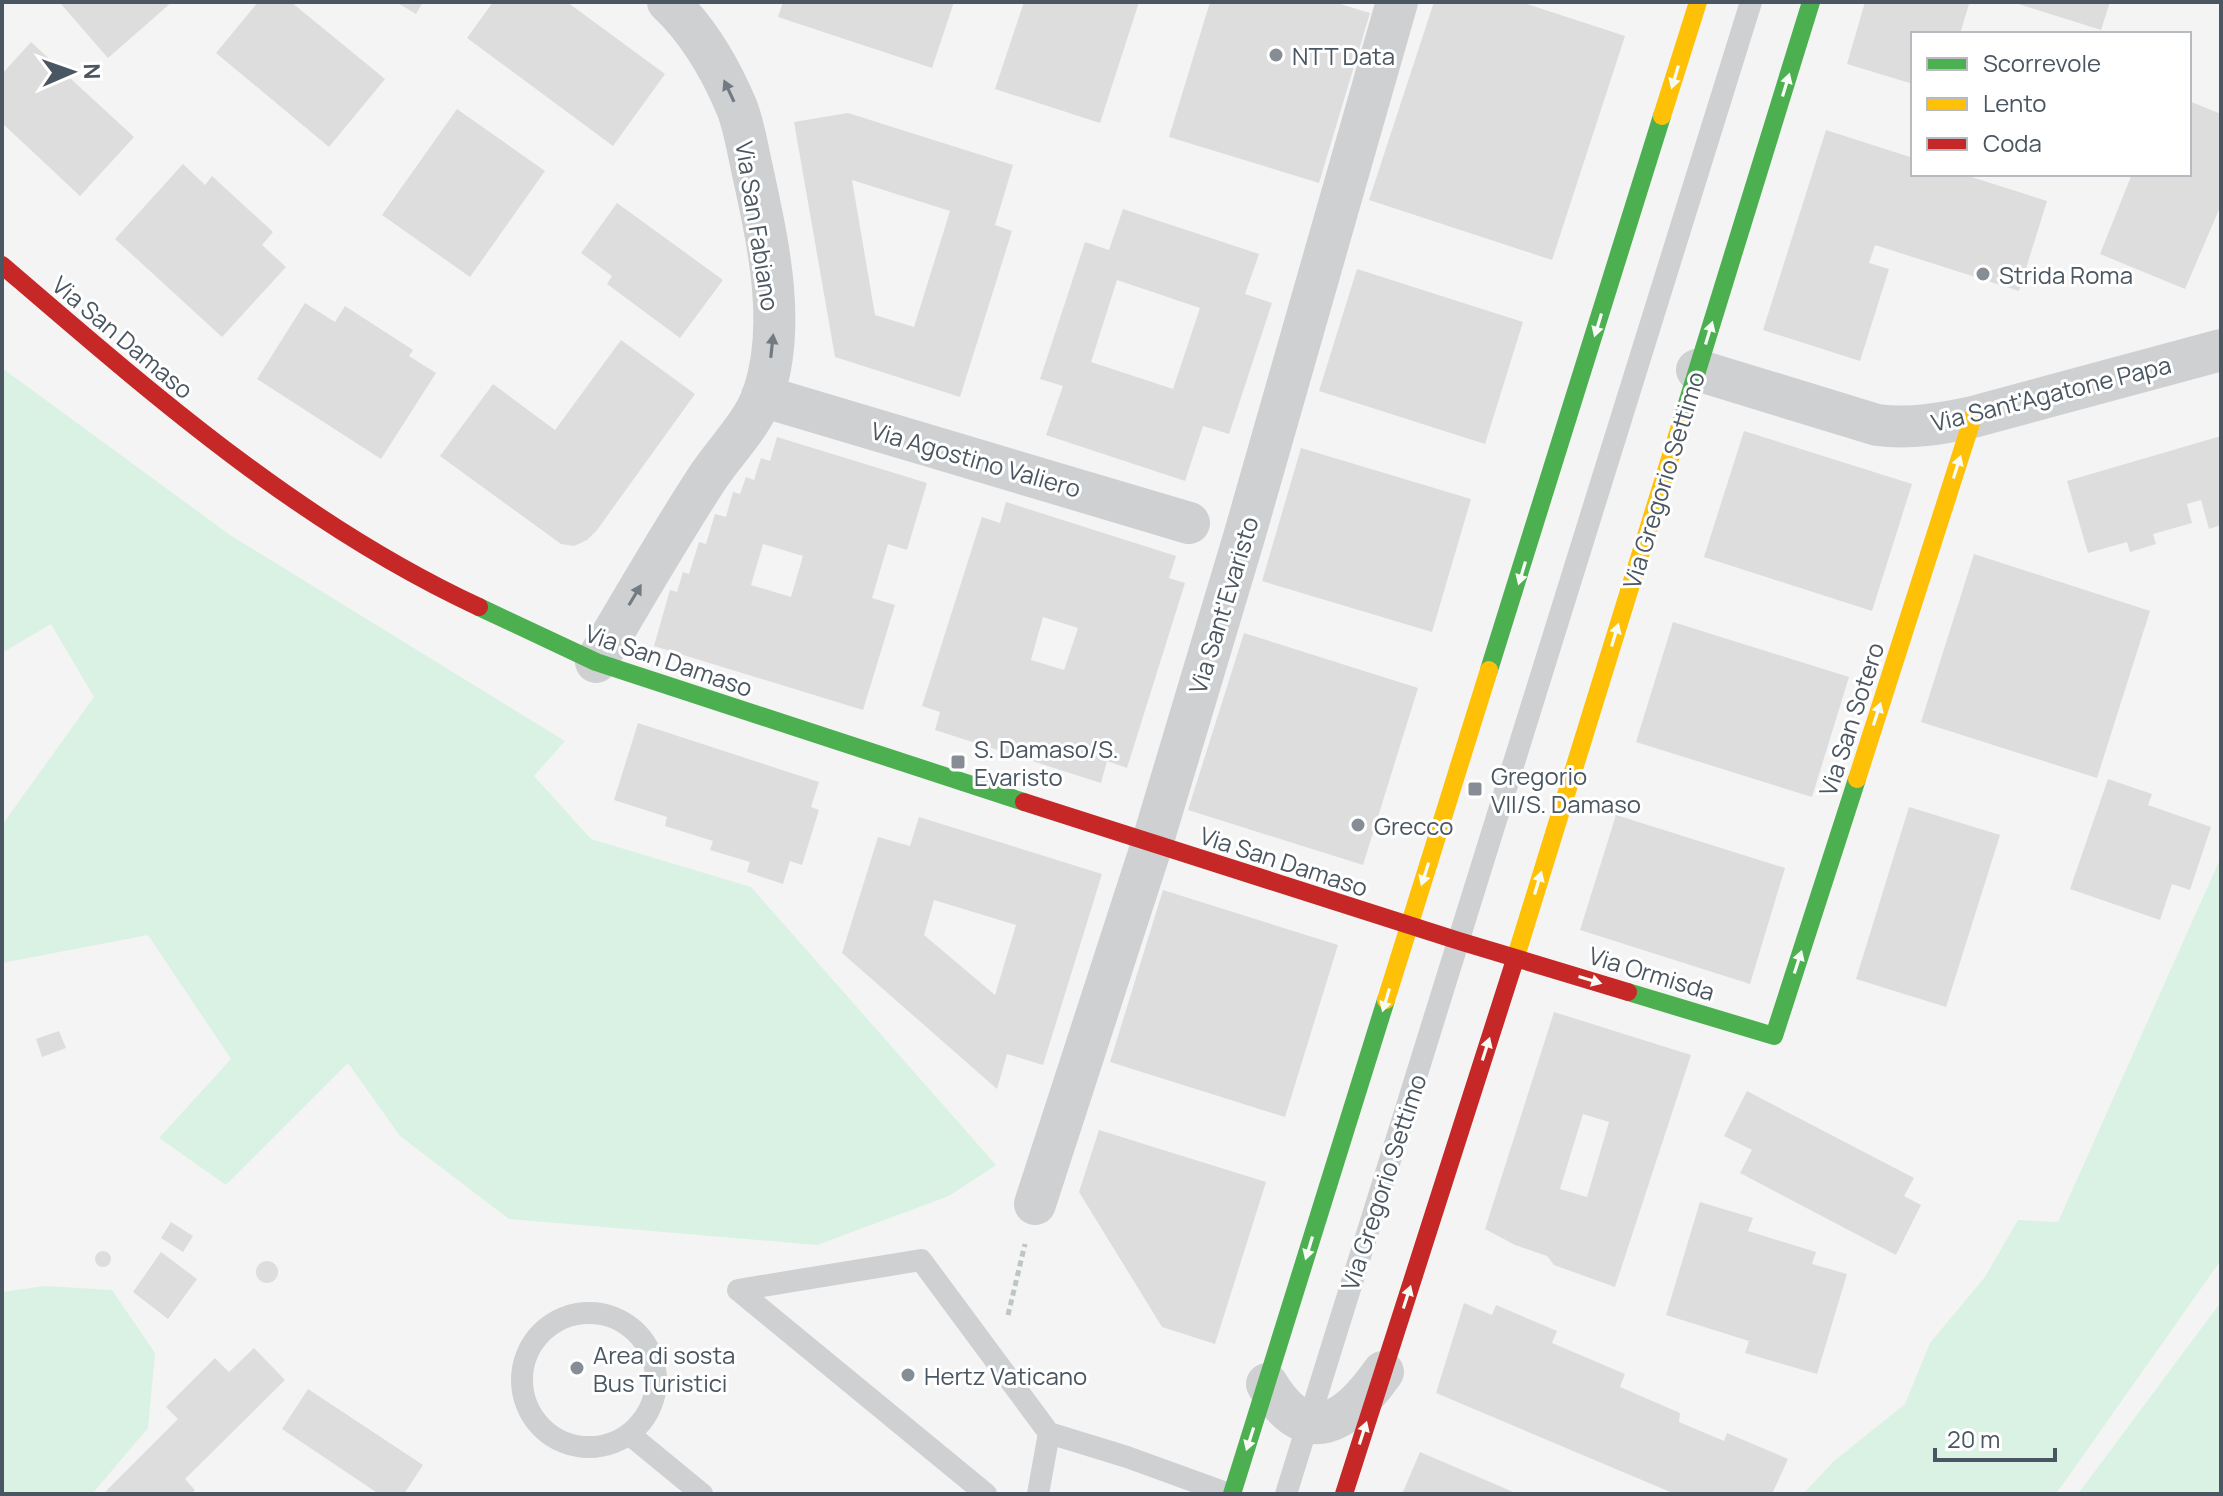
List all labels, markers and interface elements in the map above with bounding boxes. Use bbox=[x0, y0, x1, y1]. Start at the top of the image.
north arrow bbox=[32, 32, 112, 112]
legend bbox=[1911, 32, 2191, 176]
place label: NTT Data bbox=[1292, 39, 1395, 72]
marker: NTT Data bbox=[1267, 46, 1285, 64]
text: Scorrevole bbox=[1983, 46, 2101, 79]
text: N bbox=[77, 63, 107, 80]
one-way arrow bbox=[1668, 65, 1681, 89]
one-way arrow bbox=[1780, 72, 1793, 96]
one-way arrow bbox=[722, 80, 736, 103]
text: Lento bbox=[1983, 86, 2047, 119]
text: Coda bbox=[1983, 126, 2042, 159]
street label: Via San Fabiano bbox=[728, 139, 788, 313]
place label: Strida Roma bbox=[1999, 258, 2133, 291]
marker: Strida Roma bbox=[1974, 265, 1992, 283]
street label: Via San Damaso bbox=[45, 268, 201, 406]
one-way arrow bbox=[1592, 313, 1604, 337]
one-way arrow bbox=[1703, 320, 1715, 344]
one-way arrow bbox=[766, 333, 779, 358]
street label: Via Sant'Agatone Papa bbox=[1928, 347, 2174, 439]
street label: Via Gregorio Settimo bbox=[1614, 367, 1712, 593]
street label: Via Agostino Valiero bbox=[867, 413, 1085, 505]
one-way arrow bbox=[1951, 454, 1964, 478]
street label: Via Sant'Evaristo bbox=[1180, 512, 1266, 698]
one-way arrow bbox=[1515, 562, 1528, 586]
one-way arrow bbox=[628, 584, 642, 606]
street label: Via San Damaso bbox=[581, 616, 757, 704]
one-way arrow bbox=[1609, 622, 1622, 646]
street label: Via San Sotero bbox=[1811, 638, 1891, 800]
one-way arrow bbox=[1872, 702, 1884, 726]
place label: S. Damaso/S. Evaristo bbox=[974, 732, 1119, 793]
marker: S. Damaso/S. Evaristo bbox=[949, 753, 967, 771]
place label: Gregorio VII/S. Damaso bbox=[1491, 759, 1641, 820]
marker: Gregorio VII/S. Damaso bbox=[1466, 780, 1484, 798]
place label: Grecco bbox=[1374, 809, 1453, 842]
marker: Grecco bbox=[1349, 816, 1367, 834]
street label: Via San Damaso bbox=[1196, 818, 1372, 904]
one-way arrow bbox=[1418, 862, 1431, 886]
one-way arrow bbox=[1532, 871, 1545, 895]
street label: Via Ormisda bbox=[1585, 938, 1719, 1008]
one-way arrow bbox=[1792, 949, 1804, 973]
one-way arrow bbox=[1579, 974, 1603, 987]
one-way arrow bbox=[1379, 988, 1392, 1012]
one-way arrow bbox=[1480, 1037, 1493, 1061]
street label: Via Gregorio Settimo bbox=[1332, 1070, 1434, 1294]
one-way arrow bbox=[1302, 1237, 1315, 1261]
one-way arrow bbox=[1401, 1285, 1413, 1309]
place label: Area di sosta Bus Turistici bbox=[593, 1338, 735, 1399]
marker: Area di sosta Bus Turistici bbox=[568, 1359, 586, 1377]
place label: Hertz Vaticano bbox=[924, 1359, 1087, 1392]
marker: Hertz Vaticano bbox=[899, 1366, 917, 1384]
scale bar bbox=[1935, 1412, 2055, 1462]
one-way arrow bbox=[1358, 1420, 1370, 1444]
text: 20 m bbox=[1947, 1422, 2000, 1455]
one-way arrow bbox=[1243, 1427, 1255, 1451]

